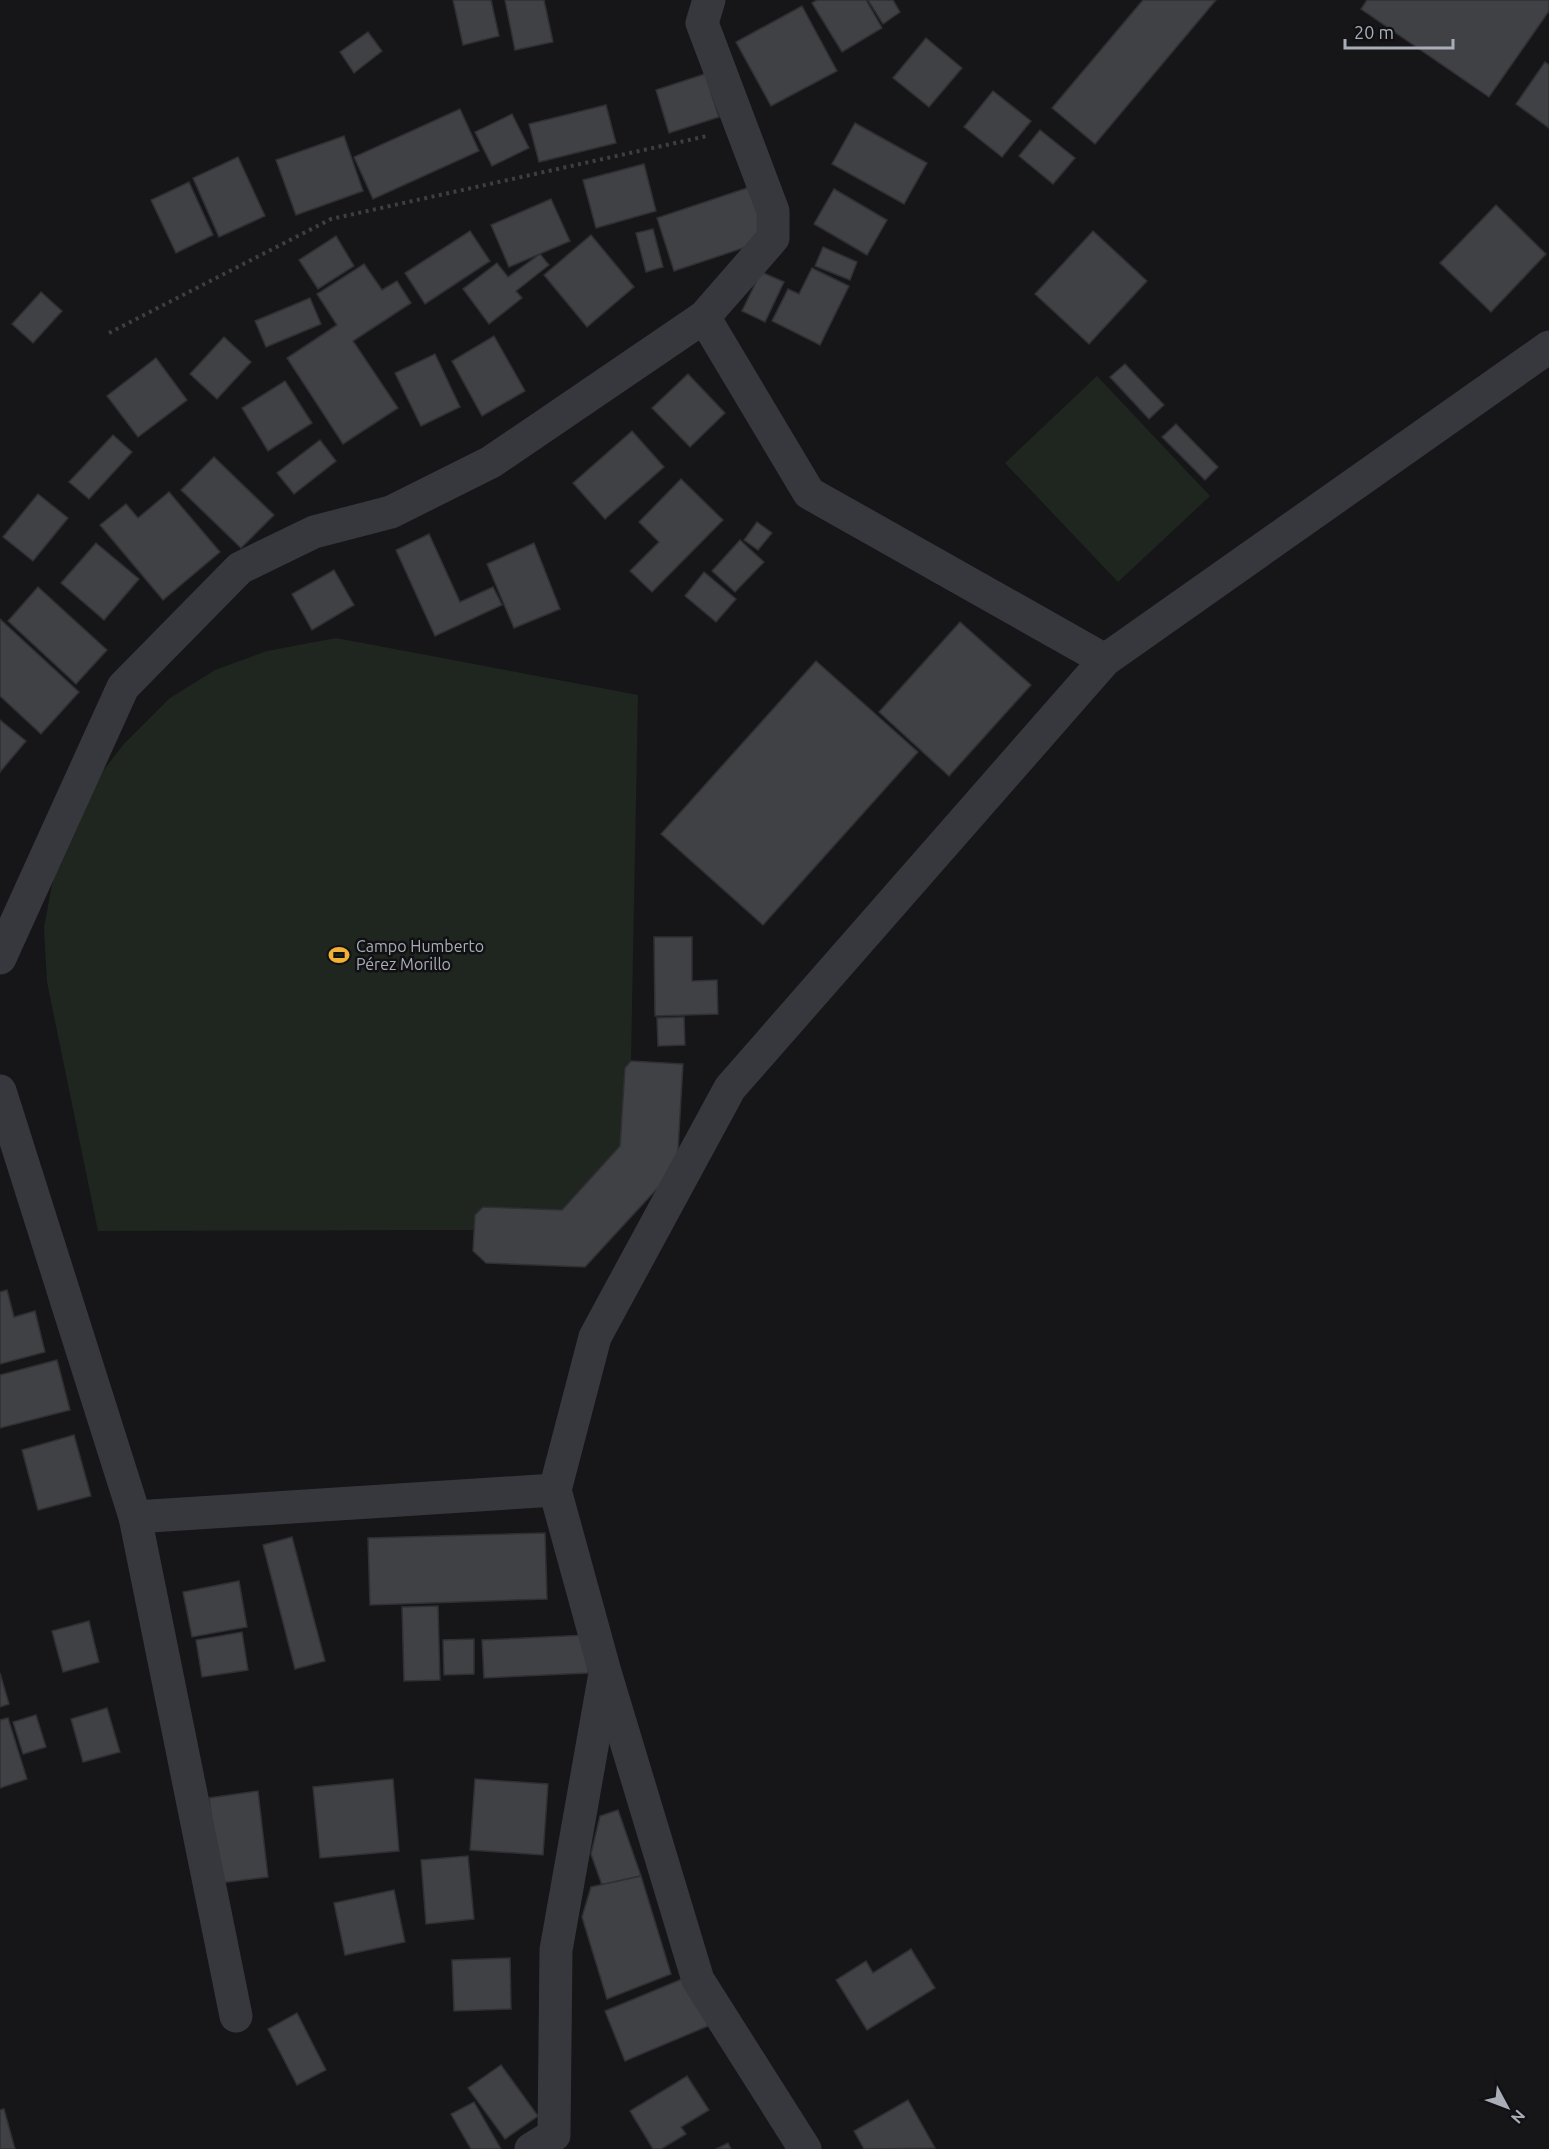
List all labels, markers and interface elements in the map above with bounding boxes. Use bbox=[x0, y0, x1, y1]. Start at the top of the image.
scale bar bbox=[1345, 12, 1453, 50]
text: 20 m bbox=[1354, 22, 1394, 42]
place label: Campo Humberto Pérez Morillo bbox=[356, 937, 484, 973]
sports icon: Campo Humberto Pérez Morillo bbox=[327, 943, 351, 967]
north arrow bbox=[1477, 2077, 1537, 2137]
text: N bbox=[1508, 2106, 1529, 2127]

